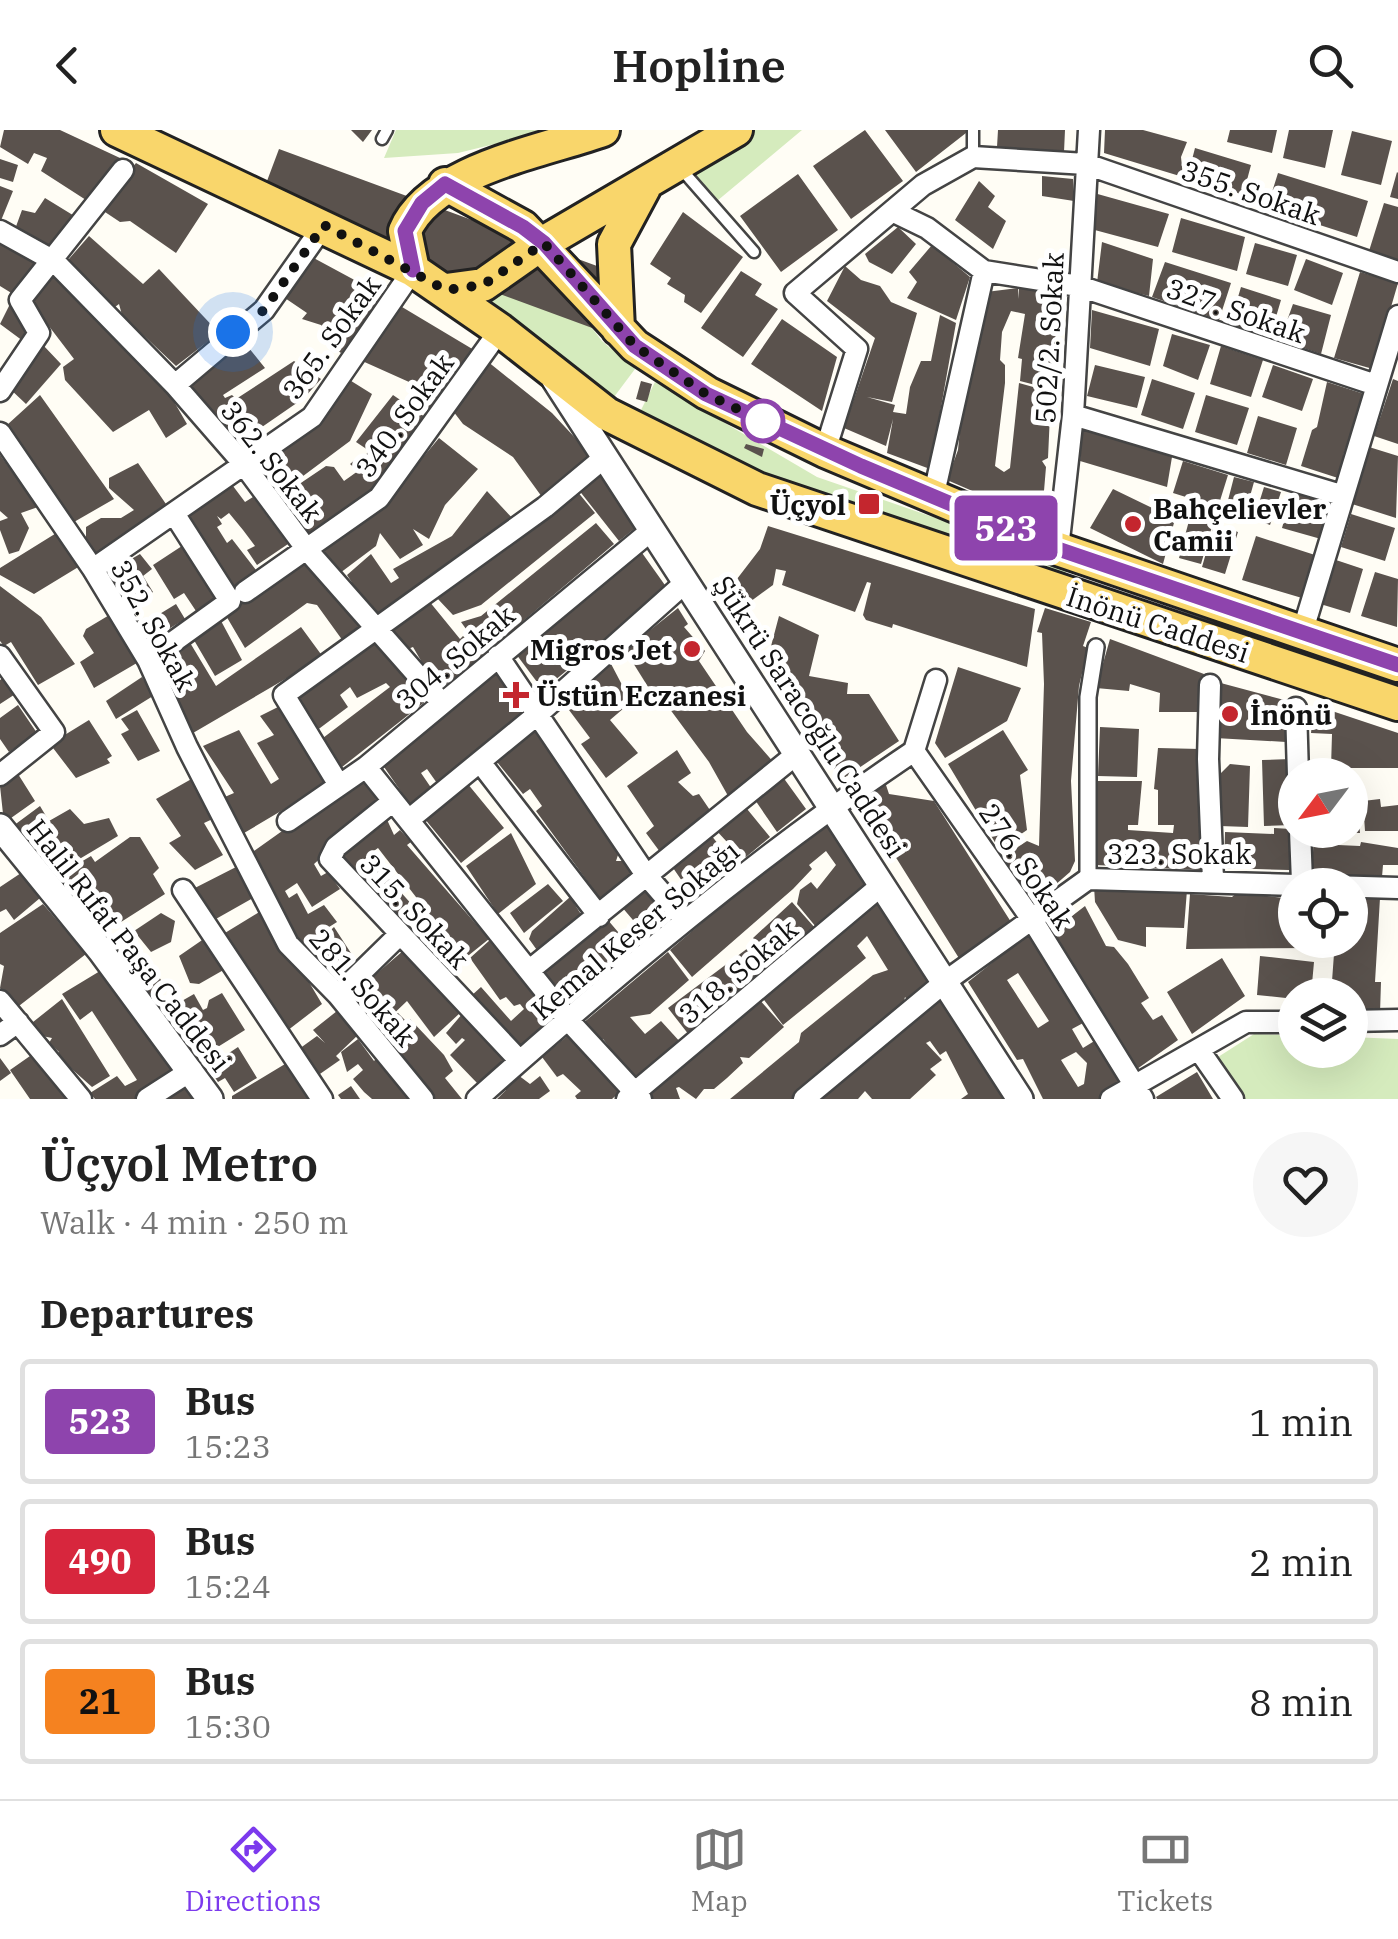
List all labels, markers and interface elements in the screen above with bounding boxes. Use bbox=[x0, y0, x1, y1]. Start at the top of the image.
text: Hopline bbox=[612, 36, 786, 94]
icon: back bbox=[40, 38, 95, 93]
icon: search bbox=[1303, 38, 1358, 93]
street label: 355. Sokak bbox=[1177, 151, 1326, 233]
street label: 502/2. Sokak bbox=[1026, 251, 1072, 425]
street label: 365. Sokak bbox=[274, 267, 389, 406]
street label: 327. Sokak bbox=[1162, 269, 1311, 351]
your location bbox=[208, 307, 258, 357]
street label: 340. Sokak bbox=[347, 345, 462, 484]
street label: 362. Sokak bbox=[213, 393, 332, 530]
unlabelled marker bbox=[742, 400, 784, 442]
place label: Üçyol bbox=[769, 486, 846, 523]
place label: Bahçelievler Camii bbox=[1153, 490, 1326, 559]
marker: Üçyol bbox=[856, 491, 882, 517]
line badge: 523 bbox=[948, 496, 1064, 560]
text: 523 bbox=[974, 505, 1038, 551]
marker: Bahçelievler Camii bbox=[1122, 513, 1144, 535]
street label: 352. Sokak bbox=[103, 553, 206, 698]
street label: Şükrü Saracoğlu Caddesi bbox=[705, 568, 915, 864]
street label: İnönü Caddesi bbox=[1062, 577, 1254, 671]
street label: 304. Sokak bbox=[388, 596, 523, 718]
place label: Migros Jet bbox=[530, 631, 672, 668]
marker: Migros Jet bbox=[681, 638, 703, 660]
place label: Üstün Eczanesi bbox=[536, 677, 746, 714]
marker: Üstün Eczanesi bbox=[505, 684, 527, 706]
place label: İnönü bbox=[1250, 696, 1332, 733]
marker: İnönü bbox=[1219, 703, 1241, 725]
north arrow bbox=[1278, 758, 1368, 848]
map controls bbox=[1278, 758, 1368, 1068]
street label: 276. Sokak bbox=[971, 796, 1083, 937]
street label: Halil Rıfat Paşa Caddesi bbox=[19, 811, 239, 1079]
street label: Kemal Keser Sokağı bbox=[523, 832, 747, 1028]
street label: 323. Sokak bbox=[1107, 835, 1252, 872]
street label: 315. Sokak bbox=[352, 845, 478, 977]
button: locate bbox=[1278, 868, 1368, 958]
street label: 318. Sokak bbox=[671, 910, 806, 1032]
street label: 281. Sokak bbox=[302, 920, 425, 1054]
button: layers bbox=[1278, 978, 1368, 1068]
text: Üçyol Metro bbox=[40, 1132, 318, 1194]
button: heart bbox=[1253, 1132, 1358, 1237]
text: Walk · 4 min · 250 m bbox=[40, 1201, 348, 1243]
text: Departures bbox=[40, 1289, 254, 1338]
text: Bus bbox=[185, 1376, 255, 1425]
text: 1 min bbox=[1249, 1397, 1353, 1446]
text: 523 bbox=[68, 1398, 132, 1444]
text: 15:23 bbox=[185, 1425, 271, 1467]
text: Bus bbox=[185, 1516, 255, 1565]
text: 2 min bbox=[1249, 1537, 1353, 1586]
text: 490 bbox=[68, 1538, 132, 1584]
text: 15:24 bbox=[185, 1565, 271, 1607]
text: Bus bbox=[185, 1656, 255, 1705]
text: 8 min bbox=[1249, 1677, 1353, 1726]
text: 21 bbox=[79, 1678, 121, 1724]
text: 15:30 bbox=[185, 1705, 271, 1747]
tab: Directions bbox=[185, 1822, 321, 1919]
tab: Map bbox=[691, 1822, 748, 1919]
tab: Tickets bbox=[1117, 1822, 1213, 1919]

